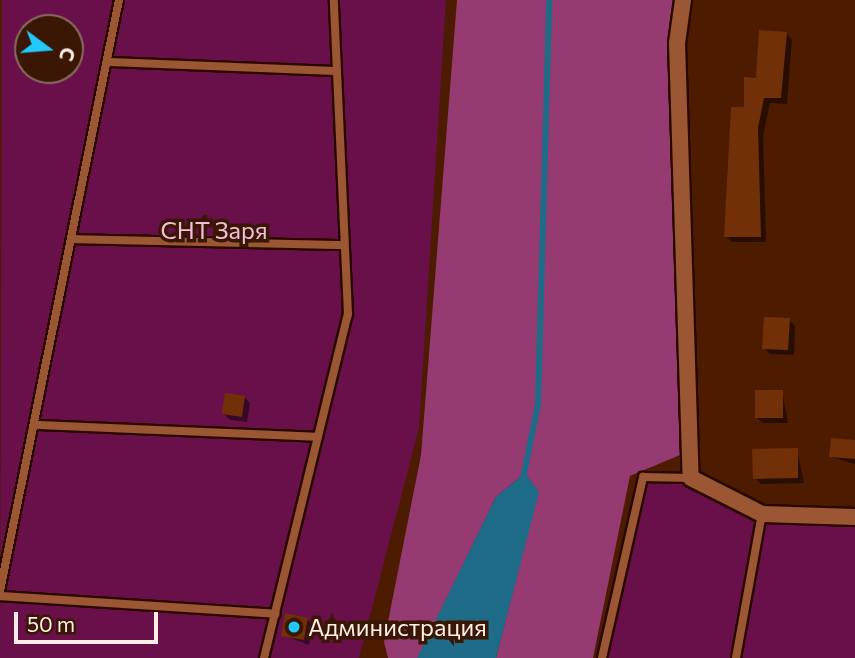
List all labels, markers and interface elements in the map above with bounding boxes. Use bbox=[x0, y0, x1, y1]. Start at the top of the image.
north arrow bbox=[14, 14, 84, 84]
text: С bbox=[55, 45, 81, 64]
park label: СНТ Заря bbox=[160, 216, 268, 244]
scale bar bbox=[18, 598, 161, 642]
text: 50 m bbox=[27, 611, 75, 636]
place label: Администрация bbox=[308, 613, 487, 641]
marker: Администрация bbox=[286, 619, 302, 635]

